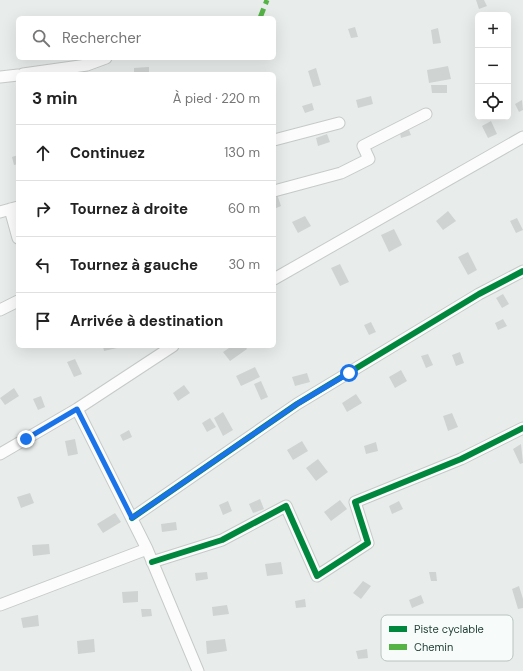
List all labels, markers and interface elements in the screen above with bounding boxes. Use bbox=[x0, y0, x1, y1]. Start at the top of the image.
map controls bbox=[475, 12, 511, 120]
button: + bbox=[475, 12, 511, 48]
search box bbox=[16, 16, 276, 60]
icon: search bbox=[30, 27, 52, 49]
text: Rechercher bbox=[62, 28, 141, 48]
button: − bbox=[475, 48, 511, 84]
button: locate bbox=[475, 84, 511, 120]
text: 3 min bbox=[32, 87, 77, 109]
text: À pied · 220 m bbox=[173, 90, 260, 107]
icon: ahead bbox=[32, 142, 54, 164]
text: Continuez bbox=[70, 143, 145, 163]
text: 130 m bbox=[224, 144, 260, 161]
icon: right bbox=[32, 198, 54, 220]
text: Tournez à droite bbox=[70, 199, 188, 219]
text: 60 m bbox=[228, 200, 260, 217]
icon: left bbox=[32, 254, 54, 276]
text: Tournez à gauche bbox=[70, 255, 198, 275]
text: 30 m bbox=[228, 256, 260, 273]
icon: arrive bbox=[32, 310, 54, 332]
text: Arrivée à destination bbox=[70, 311, 223, 331]
route start bbox=[340, 364, 358, 382]
route end bbox=[17, 430, 35, 448]
legend bbox=[381, 615, 513, 661]
text: Piste cyclable bbox=[414, 622, 484, 636]
text: Chemin bbox=[414, 640, 453, 654]

